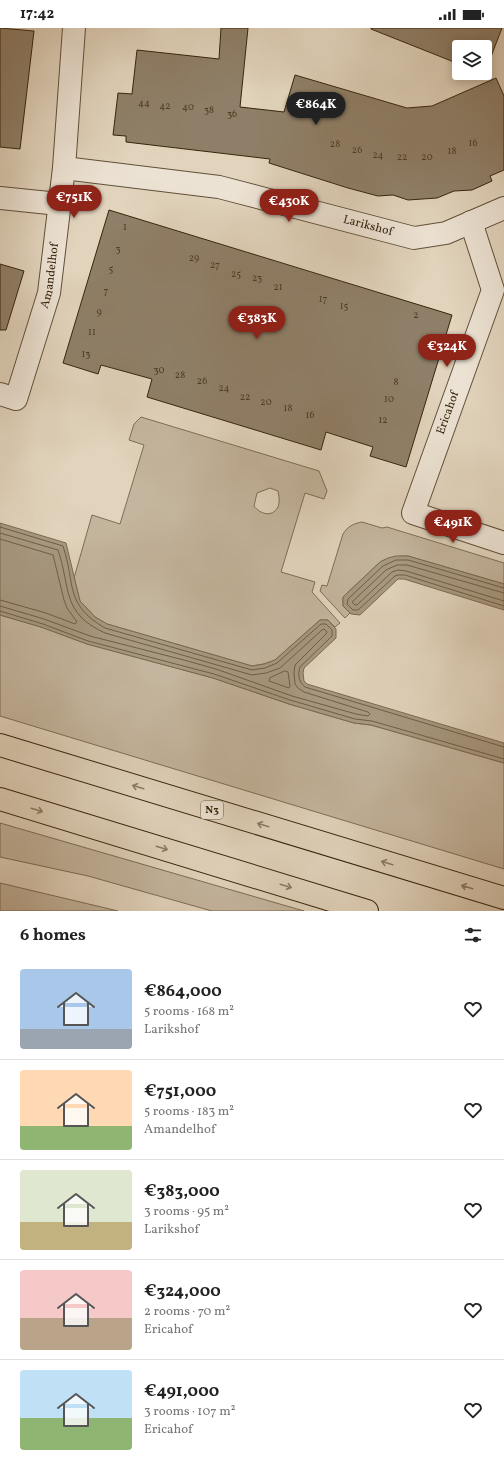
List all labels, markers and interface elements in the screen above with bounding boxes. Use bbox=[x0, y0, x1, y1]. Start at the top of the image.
text: 17:42 bbox=[20, 4, 54, 25]
map controls bbox=[452, 40, 492, 80]
button: layers bbox=[452, 40, 492, 80]
pin: €864K bbox=[288, 92, 344, 126]
house number: 44 bbox=[138, 96, 150, 110]
text: €864K bbox=[296, 96, 336, 114]
house number: 42 bbox=[159, 99, 171, 113]
house number: 40 bbox=[182, 100, 194, 114]
house number: 38 bbox=[204, 103, 214, 117]
house number: 36 bbox=[227, 107, 237, 121]
house number: 16 bbox=[469, 136, 477, 150]
house number: 28 bbox=[330, 137, 340, 151]
house number: 26 bbox=[352, 143, 362, 157]
house number: 18 bbox=[448, 144, 456, 158]
house number: 24 bbox=[372, 148, 384, 162]
house number: 22 bbox=[397, 150, 407, 164]
house number: 20 bbox=[421, 150, 433, 164]
pin: €751K bbox=[46, 185, 102, 219]
text: €751K bbox=[56, 189, 92, 207]
pin: €430K bbox=[261, 189, 317, 223]
text: €430K bbox=[269, 193, 309, 211]
street label: Larikshof bbox=[341, 212, 396, 241]
house number: 1 bbox=[123, 220, 127, 234]
street label: Amandelhof bbox=[37, 240, 63, 310]
house number: 3 bbox=[115, 242, 121, 256]
house number: 29 bbox=[189, 251, 199, 265]
house number: 27 bbox=[210, 258, 220, 272]
house number: 5 bbox=[109, 262, 114, 276]
house number: 25 bbox=[231, 267, 241, 281]
house number: 23 bbox=[252, 271, 262, 285]
house number: 21 bbox=[273, 280, 283, 294]
house number: 7 bbox=[104, 284, 109, 298]
house number: 17 bbox=[319, 292, 328, 306]
house number: 15 bbox=[340, 299, 349, 313]
house number: 9 bbox=[96, 305, 102, 319]
pin: €383K bbox=[229, 306, 285, 340]
house number: 2 bbox=[413, 308, 419, 322]
text: €383K bbox=[237, 310, 277, 328]
house number: 11 bbox=[88, 325, 96, 339]
pin: €324K bbox=[419, 334, 475, 368]
text: €324K bbox=[427, 338, 467, 356]
house number: 13 bbox=[81, 347, 91, 361]
house number: 30 bbox=[154, 363, 164, 377]
house number: 28 bbox=[175, 368, 185, 382]
house number: 26 bbox=[197, 374, 207, 388]
house number: 8 bbox=[393, 375, 399, 389]
house number: 24 bbox=[218, 381, 230, 395]
street label: Ericahof bbox=[433, 387, 464, 437]
house number: 22 bbox=[240, 390, 250, 404]
house number: 10 bbox=[384, 392, 394, 406]
house number: 20 bbox=[260, 395, 272, 409]
house number: 18 bbox=[284, 401, 292, 415]
house number: 16 bbox=[306, 408, 314, 422]
house number: 12 bbox=[378, 413, 388, 427]
pin: €491K bbox=[425, 510, 481, 544]
text: €491K bbox=[434, 514, 472, 532]
one-way arrow bbox=[132, 783, 145, 790]
road number: N3 bbox=[201, 801, 223, 819]
one-way arrow bbox=[31, 807, 44, 814]
one-way arrow bbox=[256, 821, 269, 828]
one-way arrow bbox=[155, 845, 168, 852]
one-way arrow bbox=[381, 859, 394, 866]
one-way arrow bbox=[279, 883, 292, 890]
one-way arrow bbox=[460, 883, 473, 890]
text: 6 homes bbox=[20, 924, 86, 947]
icon: filters bbox=[462, 924, 484, 946]
text: €864,000 bbox=[144, 980, 222, 1003]
icon: home bbox=[52, 985, 100, 1033]
icon: heart bbox=[462, 998, 484, 1020]
text: 5 rooms · 168 m² bbox=[144, 1003, 234, 1021]
text: Larikshof bbox=[144, 1021, 199, 1039]
text: €751,000 bbox=[144, 1080, 216, 1103]
icon: home bbox=[52, 1086, 100, 1134]
icon: heart bbox=[462, 1099, 484, 1121]
text: 5 rooms · 183 m² bbox=[144, 1103, 234, 1121]
text: Amandelhof bbox=[144, 1121, 215, 1139]
text: €383,000 bbox=[144, 1180, 220, 1203]
icon: home bbox=[52, 1186, 100, 1234]
icon: heart bbox=[462, 1199, 484, 1221]
text: 3 rooms · 95 m² bbox=[144, 1203, 229, 1221]
text: Larikshof bbox=[144, 1221, 199, 1239]
text: €324,000 bbox=[144, 1280, 221, 1303]
icon: home bbox=[52, 1286, 100, 1334]
icon: heart bbox=[462, 1299, 484, 1321]
text: 2 rooms · 70 m² bbox=[144, 1303, 230, 1321]
text: Ericahof bbox=[144, 1321, 193, 1339]
text: €491,000 bbox=[144, 1380, 219, 1403]
icon: home bbox=[52, 1386, 100, 1434]
icon: heart bbox=[462, 1399, 484, 1421]
text: 3 rooms · 107 m² bbox=[144, 1403, 235, 1421]
text: Ericahof bbox=[144, 1421, 193, 1439]

